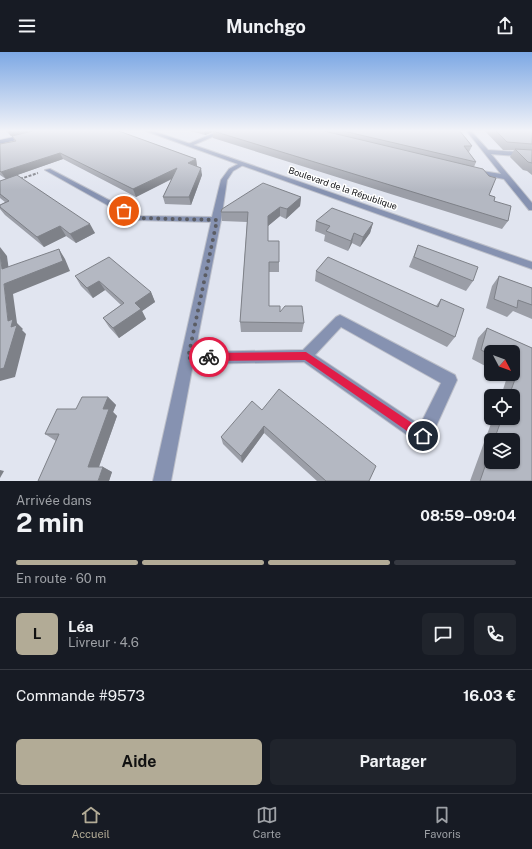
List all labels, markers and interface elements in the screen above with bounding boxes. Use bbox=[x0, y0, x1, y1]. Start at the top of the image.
icon: menu bbox=[16, 15, 38, 37]
icon: share bbox=[494, 15, 516, 37]
text: Munchgo bbox=[226, 16, 306, 37]
street label: Boulevard de la République bbox=[287, 164, 399, 212]
pin bbox=[107, 194, 141, 228]
icon: bag bbox=[113, 200, 135, 222]
courier bbox=[189, 337, 229, 377]
north arrow bbox=[484, 345, 520, 381]
map controls bbox=[484, 345, 520, 469]
icon: bike bbox=[198, 346, 220, 368]
button: locate bbox=[484, 389, 520, 425]
pin bbox=[406, 419, 440, 453]
icon: home bbox=[412, 425, 434, 447]
button: layers bbox=[484, 433, 520, 469]
text: Arrivée dans bbox=[16, 493, 92, 508]
text: 2 min bbox=[16, 507, 84, 538]
text: 08:59–09:04 bbox=[420, 507, 516, 524]
text: En route · 60 m bbox=[16, 571, 106, 586]
button: chat bbox=[422, 613, 464, 655]
button: phone bbox=[474, 613, 516, 655]
text: Léa bbox=[68, 618, 94, 635]
text: L bbox=[33, 625, 41, 642]
text: Livreur · 4.6 bbox=[68, 635, 139, 650]
text: Commande #9573 bbox=[16, 687, 145, 704]
text: 16.03 € bbox=[463, 687, 516, 704]
button: Aide bbox=[16, 739, 262, 785]
button: Partager bbox=[270, 739, 516, 785]
tab: Accueil bbox=[72, 804, 110, 840]
tab: Carte bbox=[253, 804, 281, 840]
tab: Favoris bbox=[424, 804, 460, 840]

